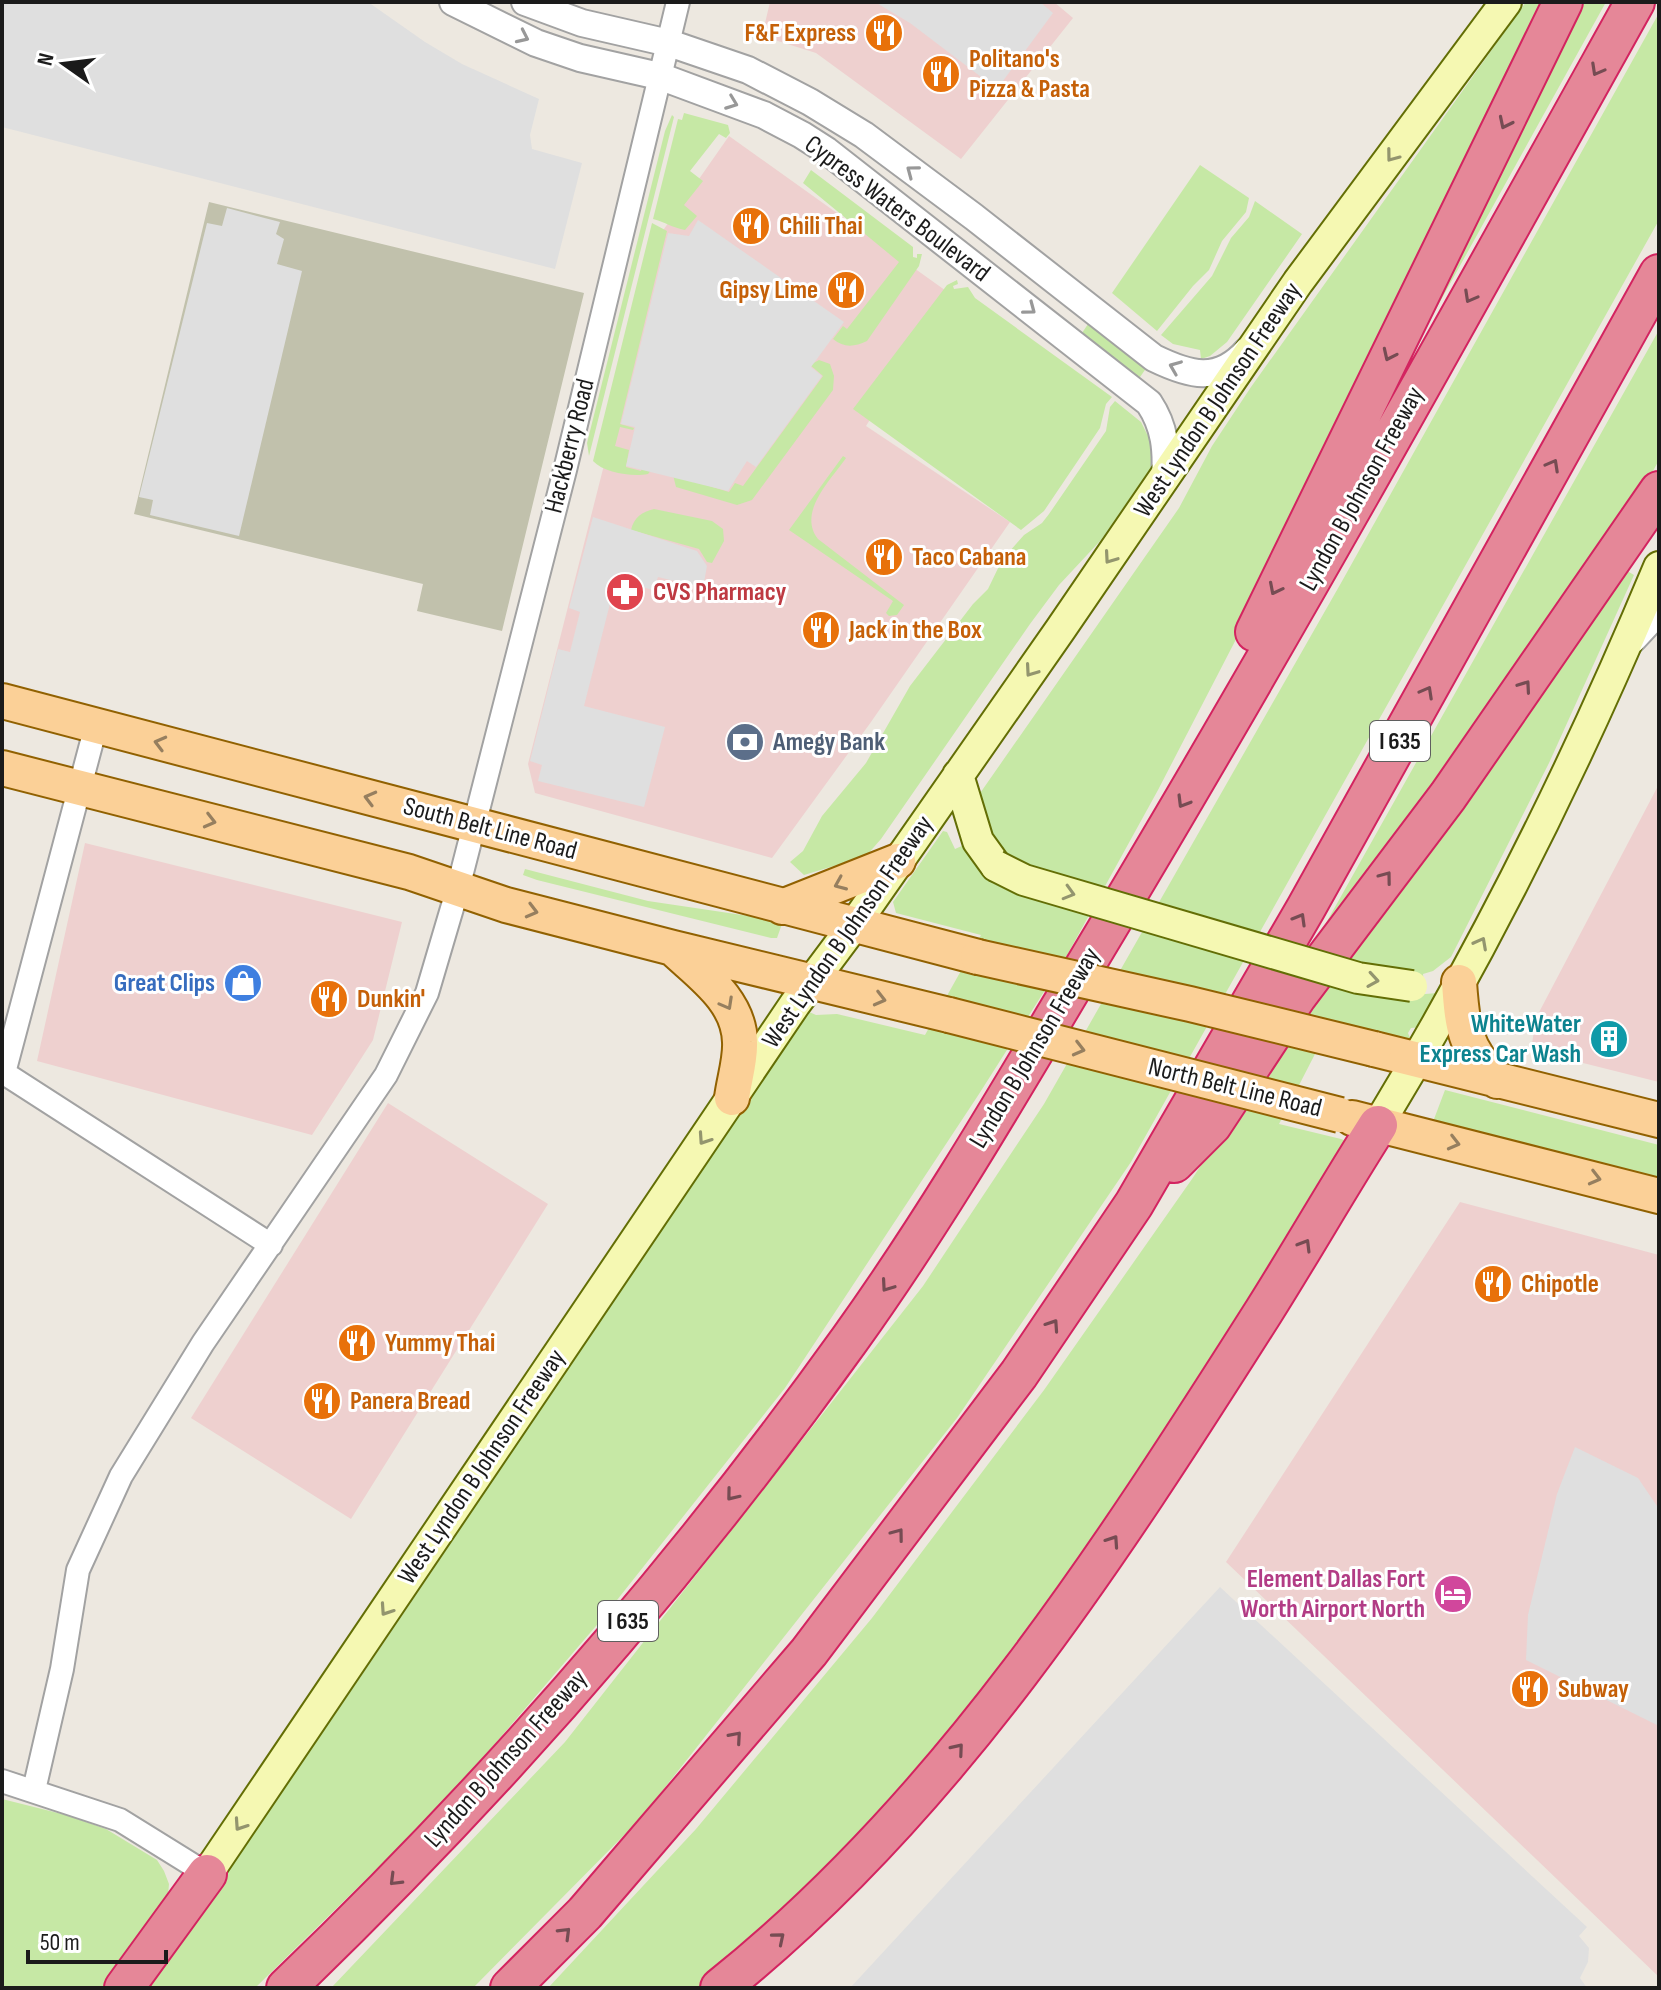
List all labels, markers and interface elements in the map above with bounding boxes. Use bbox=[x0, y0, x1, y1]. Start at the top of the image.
restaurant icon: F&F Express bbox=[863, 12, 905, 54]
place label: F&F Express bbox=[744, 18, 856, 49]
north arrow bbox=[24, 24, 104, 104]
one-way arrow bbox=[515, 27, 530, 43]
place label: Politano's Pizza & Pasta bbox=[969, 44, 1090, 105]
text: N bbox=[32, 51, 61, 68]
restaurant icon: Politano's Pizza & Pasta bbox=[920, 53, 962, 95]
one-way arrow bbox=[1591, 62, 1606, 76]
one-way arrow bbox=[724, 94, 738, 110]
one-way arrow bbox=[1499, 114, 1515, 129]
street label: Cypress Waters Boulevard bbox=[798, 129, 996, 289]
one-way arrow bbox=[1387, 148, 1401, 162]
one-way arrow bbox=[906, 166, 920, 180]
restaurant icon: Chili Thai bbox=[730, 205, 772, 247]
place label: Chili Thai bbox=[779, 211, 863, 242]
restaurant icon: Gipsy Lime bbox=[825, 269, 867, 311]
place label: Gipsy Lime bbox=[719, 275, 818, 306]
street label: West Lyndon B Johnson Freeway bbox=[1128, 277, 1308, 523]
one-way arrow bbox=[1464, 288, 1480, 303]
one-way arrow bbox=[1021, 299, 1035, 314]
one-way arrow bbox=[1383, 347, 1399, 362]
one-way arrow bbox=[1169, 360, 1183, 377]
street label: Hackberry Road bbox=[538, 376, 602, 516]
street label: Lyndon B Johnson Freeway bbox=[1293, 382, 1431, 596]
one-way arrow bbox=[1543, 459, 1559, 473]
restaurant icon: Taco Cabana bbox=[863, 536, 905, 578]
place label: Taco Cabana bbox=[912, 542, 1027, 573]
one-way arrow bbox=[1105, 549, 1120, 563]
pharmacy icon: CVS Pharmacy bbox=[604, 571, 646, 613]
place label: CVS Pharmacy bbox=[653, 577, 787, 608]
one-way arrow bbox=[1269, 581, 1285, 596]
restaurant icon: Jack in the Box bbox=[800, 609, 842, 651]
place label: Jack in the Box bbox=[848, 615, 982, 646]
one-way arrow bbox=[1026, 662, 1041, 676]
one-way arrow bbox=[1515, 680, 1530, 694]
one-way arrow bbox=[1417, 686, 1432, 700]
bank icon: Amegy Bank bbox=[724, 721, 766, 763]
road number: I 635 bbox=[1370, 721, 1430, 761]
place label: Amegy Bank bbox=[772, 727, 885, 758]
one-way arrow bbox=[153, 736, 167, 753]
one-way arrow bbox=[364, 791, 378, 808]
street label: South Belt Line Road bbox=[400, 791, 580, 867]
one-way arrow bbox=[1177, 793, 1193, 808]
street label: West Lyndon B Johnson Freeway bbox=[756, 810, 940, 1054]
one-way arrow bbox=[202, 811, 216, 828]
one-way arrow bbox=[1377, 871, 1391, 886]
one-way arrow bbox=[834, 875, 848, 891]
one-way arrow bbox=[1062, 884, 1076, 900]
one-way arrow bbox=[525, 902, 539, 919]
one-way arrow bbox=[1290, 913, 1306, 928]
one-way arrow bbox=[1471, 937, 1486, 951]
street label: Lyndon B Johnson Freeway bbox=[963, 942, 1107, 1154]
shop icon: Great Clips bbox=[222, 962, 264, 1004]
place label: Great Clips bbox=[114, 968, 215, 999]
one-way arrow bbox=[1366, 971, 1380, 988]
restaurant icon: Dunkin' bbox=[308, 978, 350, 1020]
place label: Dunkin' bbox=[357, 984, 425, 1015]
one-way arrow bbox=[873, 990, 886, 1007]
one-way arrow bbox=[717, 996, 732, 1010]
place label: WhiteWater Express Car Wash bbox=[1420, 1009, 1581, 1070]
building icon: WhiteWater Express Car Wash bbox=[1588, 1018, 1630, 1060]
one-way arrow bbox=[1071, 1039, 1085, 1056]
street label: North Belt Line Road bbox=[1145, 1051, 1325, 1125]
one-way arrow bbox=[699, 1131, 714, 1145]
one-way arrow bbox=[1447, 1134, 1461, 1151]
one-way arrow bbox=[1587, 1169, 1601, 1186]
one-way arrow bbox=[1295, 1239, 1311, 1254]
restaurant icon: Chipotle bbox=[1472, 1263, 1514, 1305]
place label: Chipotle bbox=[1521, 1269, 1599, 1300]
one-way arrow bbox=[881, 1277, 896, 1291]
one-way arrow bbox=[1043, 1319, 1058, 1333]
restaurant icon: Yummy Thai bbox=[336, 1322, 378, 1364]
place label: Yummy Thai bbox=[385, 1328, 495, 1359]
street label: West Lyndon B Johnson Freeway bbox=[392, 1344, 572, 1590]
restaurant icon: Panera Bread bbox=[301, 1380, 343, 1422]
place label: Panera Bread bbox=[350, 1386, 470, 1417]
one-way arrow bbox=[727, 1486, 742, 1500]
one-way arrow bbox=[889, 1528, 903, 1543]
one-way arrow bbox=[1104, 1535, 1119, 1550]
place label: Element Dallas Fort Worth Airport North bbox=[1240, 1564, 1425, 1625]
hotel icon: Element Dallas Fort Worth Airport North bbox=[1432, 1573, 1474, 1615]
one-way arrow bbox=[381, 1601, 396, 1615]
road number: I 635 bbox=[598, 1601, 658, 1641]
street label: Lyndon B Johnson Freeway bbox=[418, 1664, 594, 1854]
restaurant icon: Subway bbox=[1509, 1668, 1551, 1710]
place label: Subway bbox=[1558, 1674, 1629, 1705]
one-way arrow bbox=[726, 1732, 741, 1746]
one-way arrow bbox=[948, 1744, 963, 1759]
one-way arrow bbox=[235, 1816, 250, 1830]
one-way arrow bbox=[389, 1871, 404, 1885]
scale bar bbox=[28, 1914, 166, 1964]
text: 50 m bbox=[40, 1928, 80, 1957]
one-way arrow bbox=[556, 1928, 570, 1942]
one-way arrow bbox=[770, 1933, 785, 1948]

